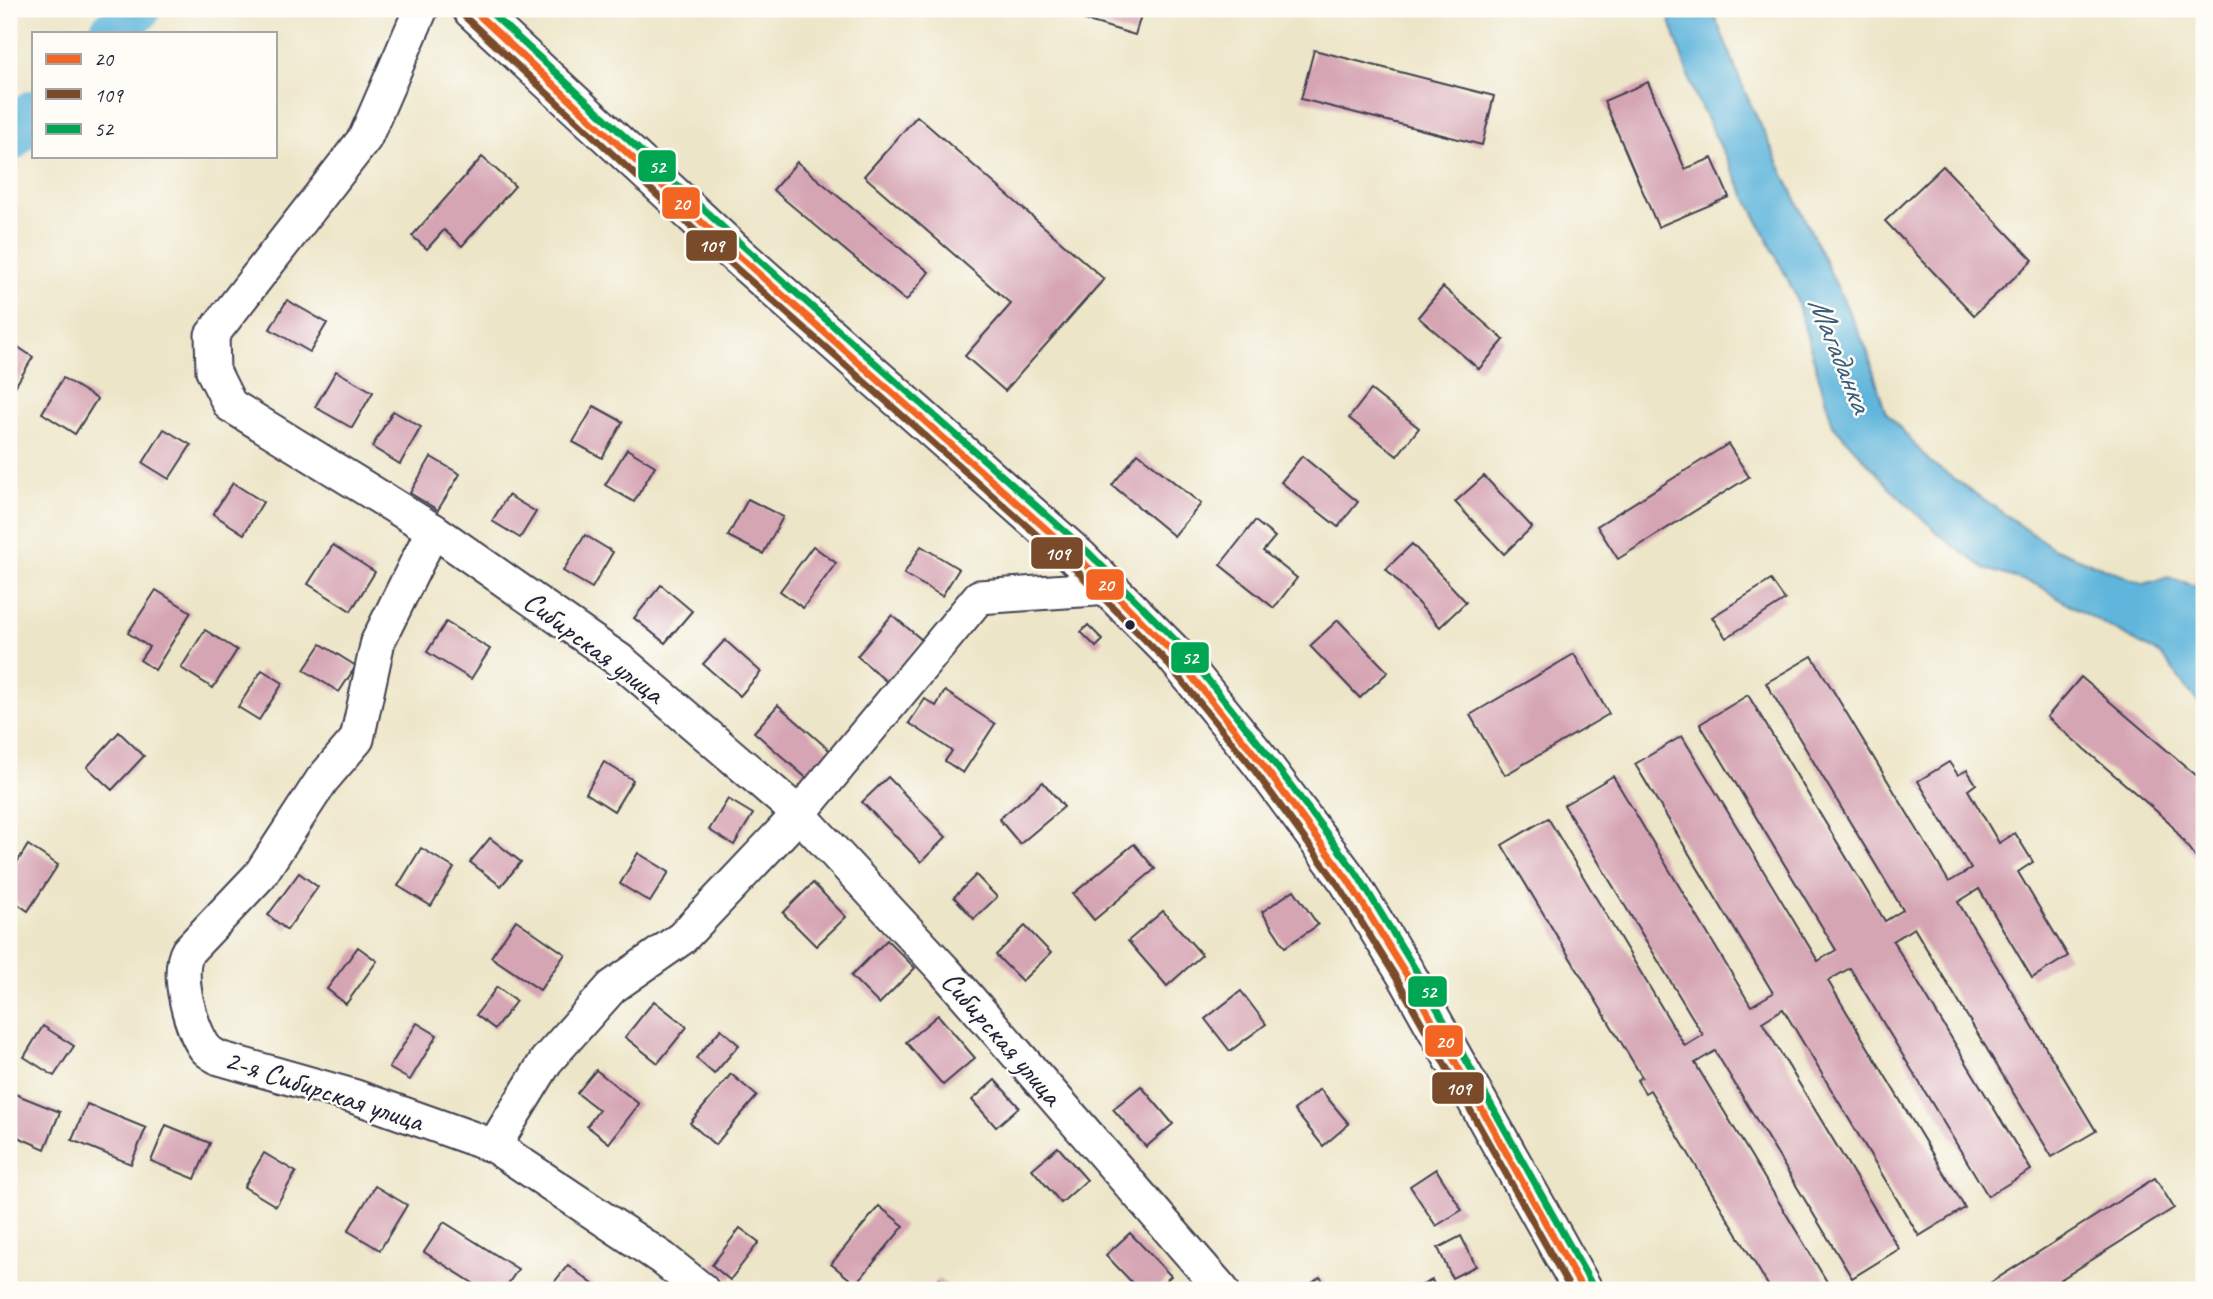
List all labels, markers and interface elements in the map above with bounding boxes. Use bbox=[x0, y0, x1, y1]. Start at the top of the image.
legend bbox=[32, 32, 276, 158]
text: 20 bbox=[94, 46, 114, 72]
text: 109 bbox=[94, 82, 124, 108]
text: 52 bbox=[94, 116, 114, 142]
line badge: 52 bbox=[637, 149, 677, 183]
text: 52 bbox=[649, 155, 668, 179]
line badge: 20 bbox=[661, 186, 701, 220]
text: 20 bbox=[672, 192, 692, 216]
line badge: 109 bbox=[685, 229, 738, 262]
text: 109 bbox=[698, 234, 726, 258]
water label: Магаданка bbox=[1799, 290, 1883, 421]
line badge: 109 bbox=[1030, 536, 1084, 570]
text: 109 bbox=[1044, 542, 1072, 566]
line badge: 20 bbox=[1085, 568, 1125, 601]
text: 20 bbox=[1096, 573, 1116, 597]
street label: Сибирская улица bbox=[516, 582, 673, 713]
unlabelled marker bbox=[1123, 618, 1137, 632]
line badge: 52 bbox=[1170, 641, 1210, 674]
text: 52 bbox=[1182, 646, 1201, 670]
street label: Сибирская улица bbox=[933, 963, 1072, 1115]
line badge: 52 bbox=[1407, 975, 1448, 1008]
text: 52 bbox=[1420, 980, 1439, 1004]
line badge: 20 bbox=[1424, 1024, 1464, 1058]
text: 20 bbox=[1435, 1030, 1455, 1054]
street label: 2-я Сибирская улица bbox=[220, 1040, 430, 1141]
line badge: 109 bbox=[1431, 1071, 1485, 1105]
text: 109 bbox=[1445, 1077, 1473, 1101]

